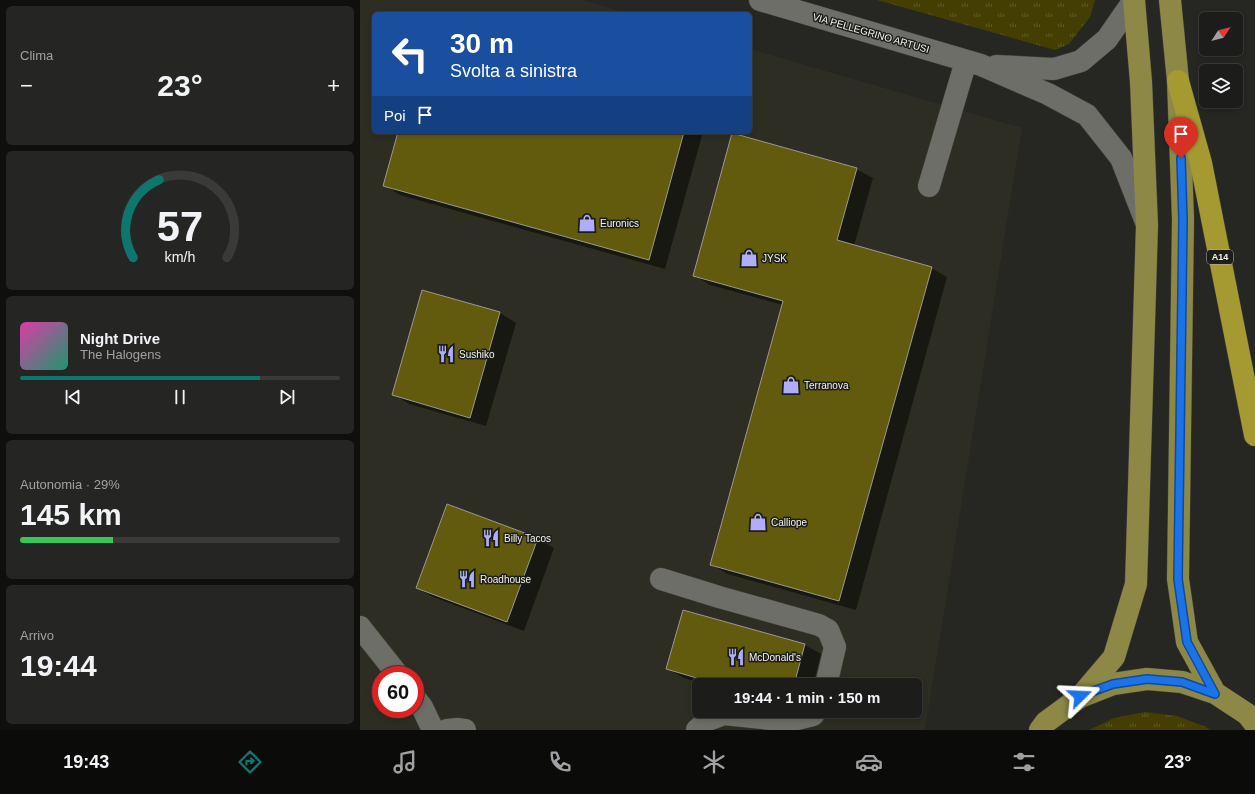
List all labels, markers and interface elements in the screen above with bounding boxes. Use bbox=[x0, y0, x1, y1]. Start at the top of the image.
street label: VIA PELLEGRINO ARTUSI bbox=[811, 11, 931, 55]
north arrow bbox=[1199, 12, 1243, 56]
map controls bbox=[1199, 12, 1243, 108]
icon: left bbox=[384, 28, 436, 80]
text: 30 m bbox=[450, 28, 514, 59]
text: Clima bbox=[20, 48, 53, 63]
text: Svolta a sinistra bbox=[450, 61, 577, 81]
button: layers bbox=[1199, 64, 1243, 108]
text: 23° bbox=[157, 69, 203, 102]
text: − bbox=[20, 73, 33, 98]
text: + bbox=[327, 73, 340, 98]
icon: arrive bbox=[414, 104, 436, 126]
text: Poi bbox=[384, 107, 406, 124]
pin bbox=[1164, 117, 1198, 158]
icon: arrive bbox=[1170, 123, 1192, 145]
text: 57 bbox=[157, 203, 203, 250]
shop icon: Euronics bbox=[577, 213, 597, 233]
place label: Euronics bbox=[600, 218, 639, 229]
shop icon: JYSK bbox=[739, 248, 759, 268]
text: km/h bbox=[165, 249, 196, 265]
road number: A14 bbox=[1207, 250, 1233, 264]
place label: JYSK bbox=[762, 253, 787, 264]
text: Night Drive bbox=[80, 330, 160, 347]
restaurant icon: Sushiko bbox=[436, 344, 456, 364]
text: The Halogens bbox=[80, 347, 161, 362]
place label: Sushiko bbox=[459, 349, 495, 360]
shop icon: Terranova bbox=[781, 375, 801, 395]
place label: Terranova bbox=[804, 380, 849, 391]
icon: previous bbox=[62, 386, 84, 408]
icon: pause bbox=[169, 386, 191, 408]
icon: next bbox=[276, 386, 298, 408]
text: Autonomia · 29% bbox=[20, 477, 120, 492]
text: 145 km bbox=[20, 498, 122, 531]
shop icon: Calliope bbox=[748, 512, 768, 532]
place label: Calliope bbox=[771, 517, 808, 528]
restaurant icon: Billy Tacos bbox=[481, 528, 501, 548]
place label: Billy Tacos bbox=[504, 533, 551, 544]
restaurant icon: Roadhouse bbox=[457, 569, 477, 589]
place label: Roadhouse bbox=[480, 574, 532, 585]
text: Arrivo bbox=[20, 628, 54, 643]
restaurant icon: McDonald's bbox=[726, 647, 746, 667]
text: 19:44 bbox=[20, 649, 97, 682]
place label: McDonald's bbox=[749, 652, 801, 663]
speed limit sign: 60 bbox=[372, 666, 424, 718]
position arrow bbox=[1059, 675, 1101, 717]
text: 19:44 · 1 min · 150 m bbox=[734, 689, 880, 706]
icon: directions bbox=[236, 748, 264, 776]
icon: music bbox=[391, 748, 419, 776]
icon: phone bbox=[546, 748, 574, 776]
icon: climate bbox=[700, 748, 728, 776]
icon: car bbox=[855, 748, 883, 776]
icon: filters bbox=[1010, 748, 1038, 776]
text: 19:43 bbox=[63, 752, 109, 772]
text: 23° bbox=[1164, 752, 1192, 772]

